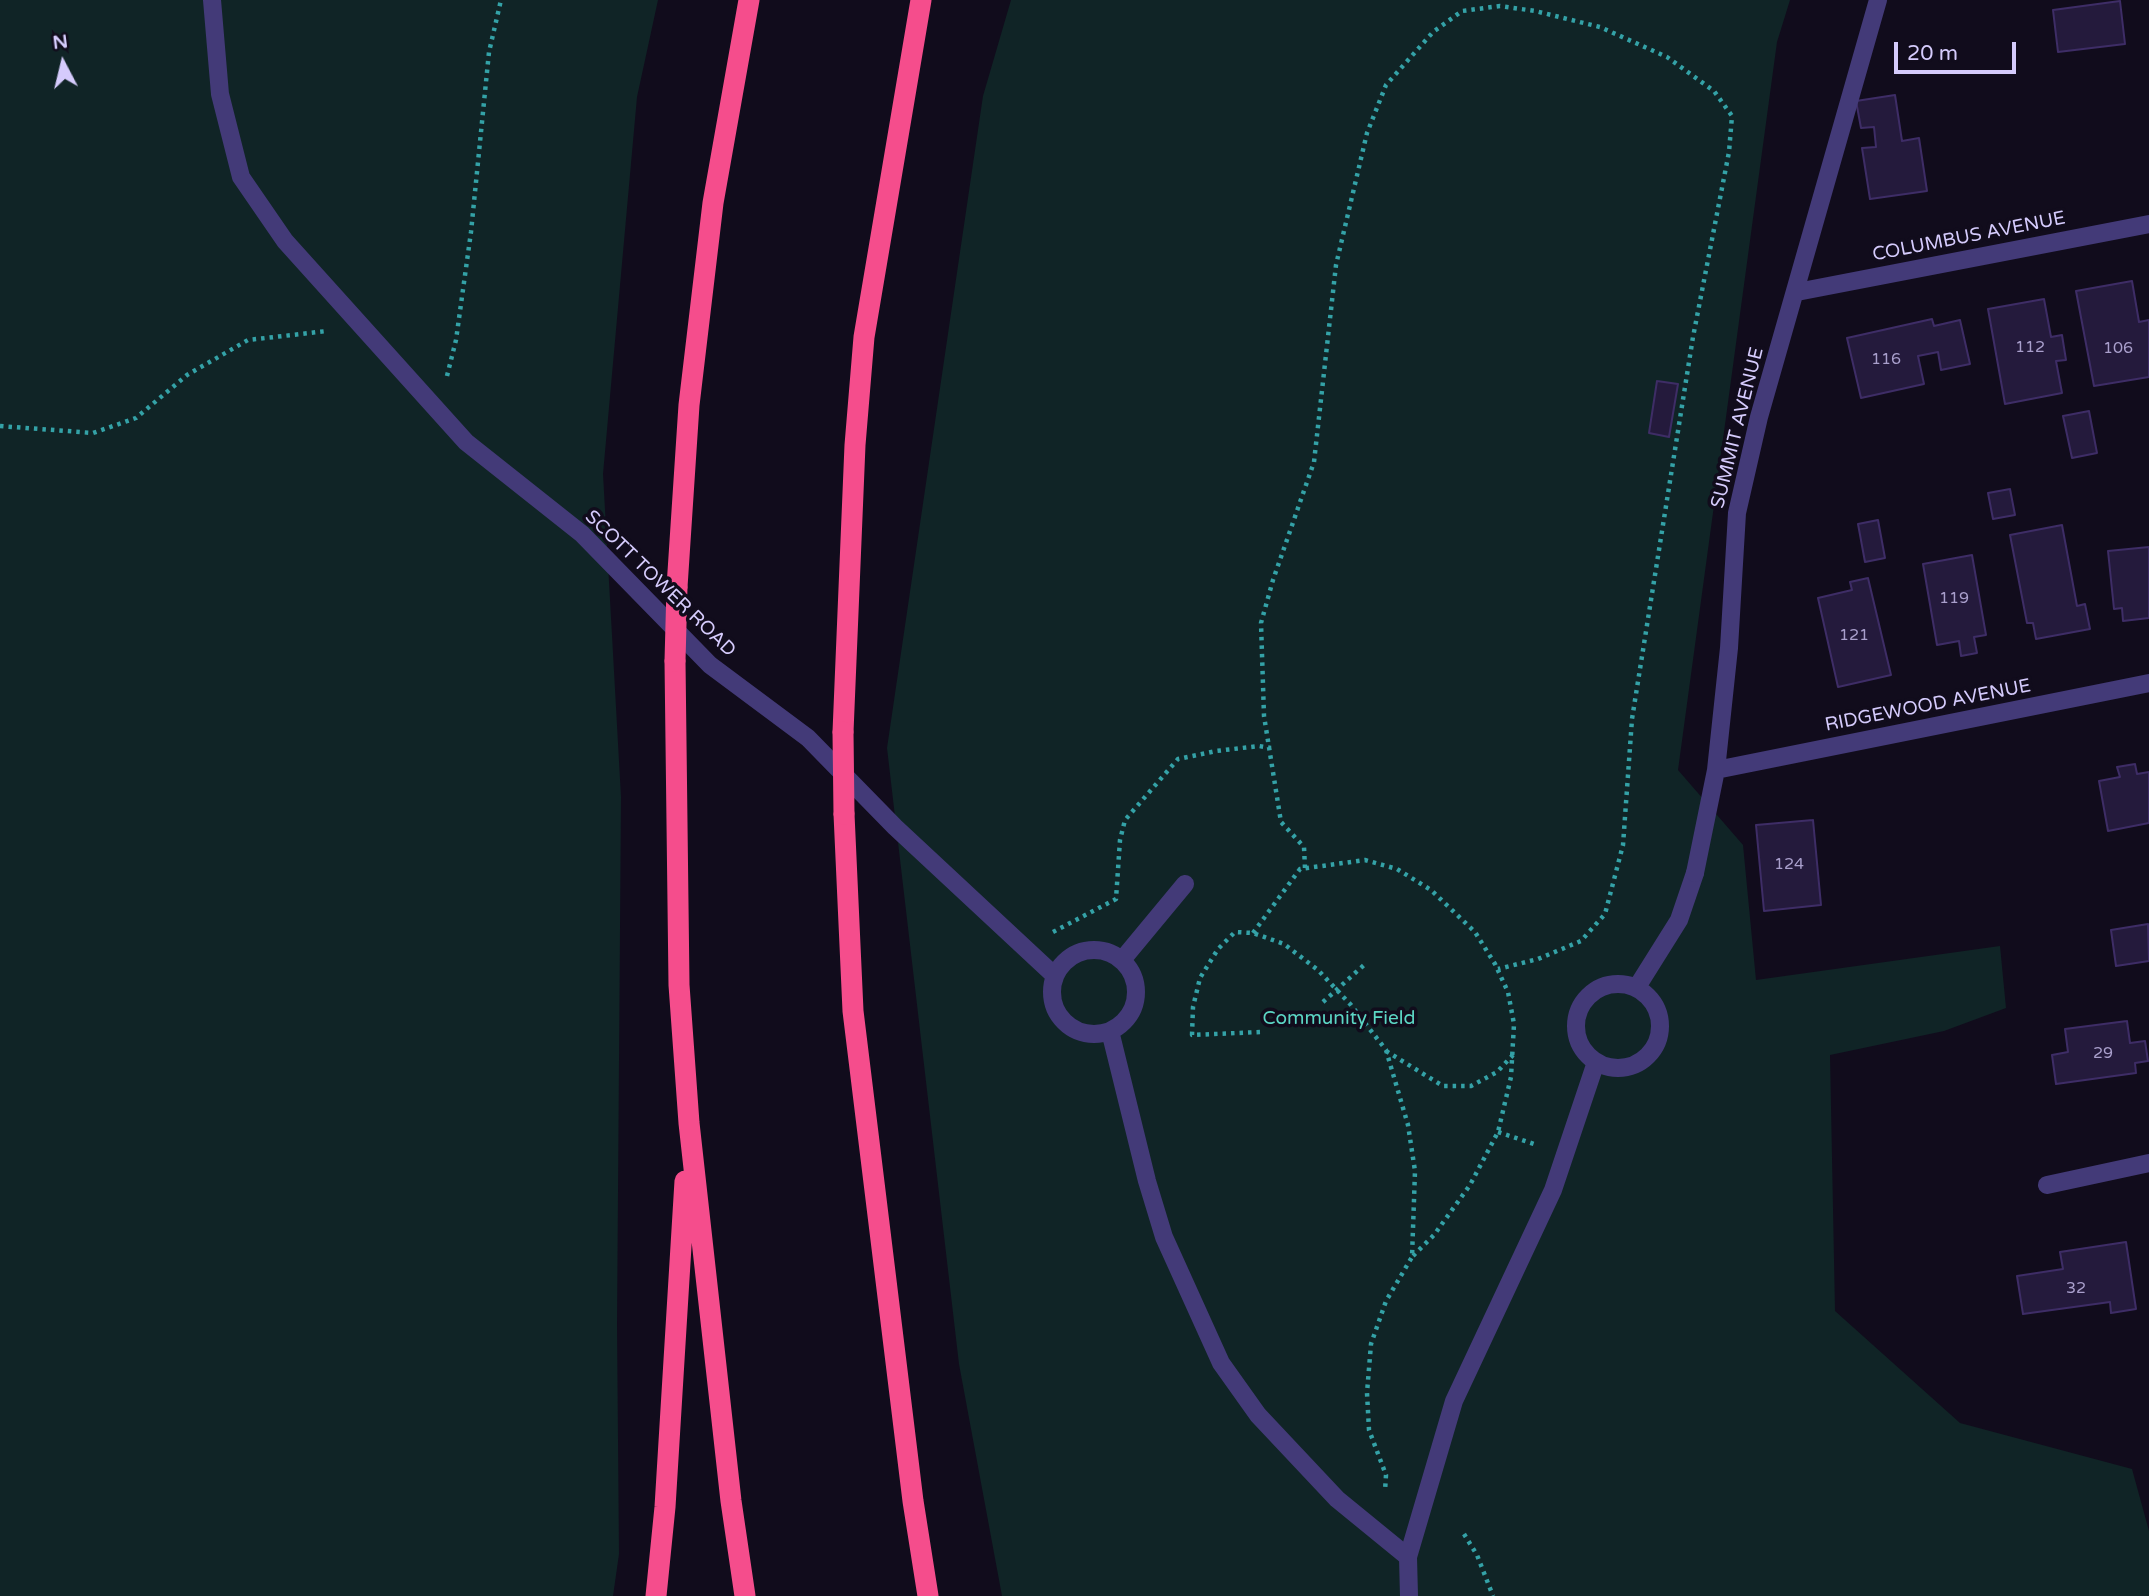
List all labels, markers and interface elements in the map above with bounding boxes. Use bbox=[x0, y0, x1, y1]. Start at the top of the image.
north arrow bbox=[28, 28, 98, 98]
scale bar bbox=[1897, 28, 2020, 72]
text: N bbox=[52, 30, 69, 54]
text: 20 m bbox=[1907, 41, 1958, 66]
street label: COLUMBUS AVENUE bbox=[1871, 207, 2067, 267]
house number: 112 bbox=[2015, 338, 2045, 358]
house number: 106 bbox=[2103, 339, 2133, 359]
street label: SUMMIT AVENUE bbox=[1707, 345, 1769, 511]
house number: 116 bbox=[1871, 350, 1901, 370]
street label: SCOTT TOWER ROAD bbox=[580, 506, 740, 662]
house number: 119 bbox=[1939, 589, 1969, 609]
house number: 121 bbox=[1839, 626, 1869, 646]
street label: RIDGEWOOD AVENUE bbox=[1823, 675, 2033, 737]
house number: 124 bbox=[1774, 855, 1804, 875]
park label: Community Field bbox=[1263, 1008, 1415, 1030]
house number: 29 bbox=[2093, 1044, 2113, 1064]
house number: 32 bbox=[2066, 1279, 2086, 1299]

